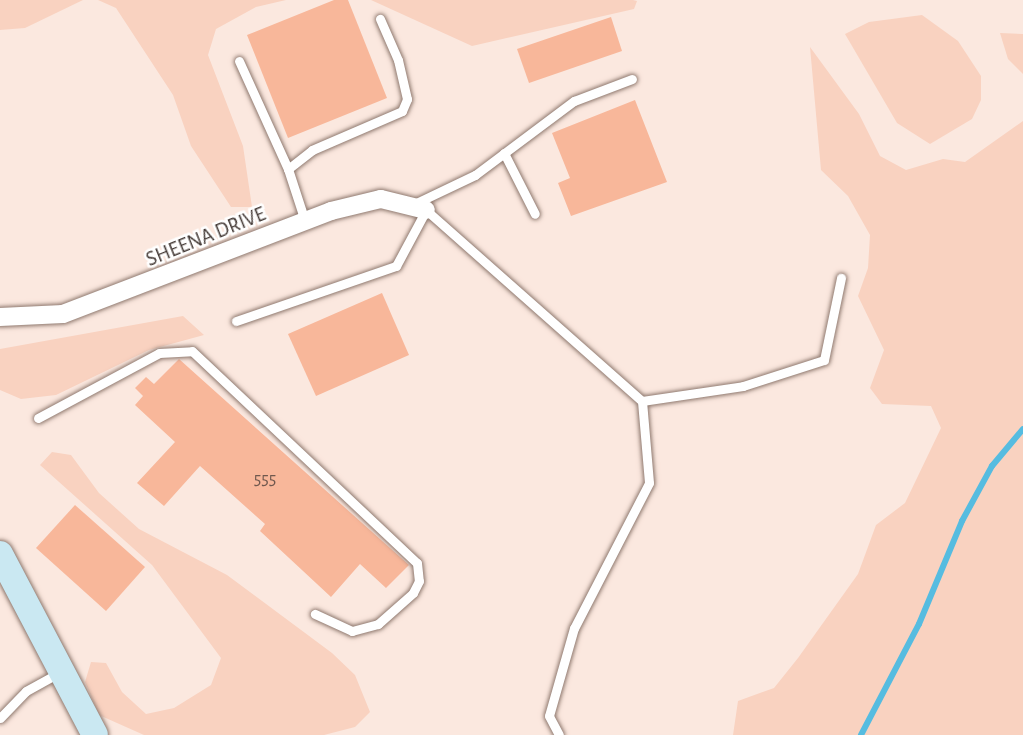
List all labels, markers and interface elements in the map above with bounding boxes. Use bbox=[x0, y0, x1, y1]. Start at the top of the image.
street label: SHEENA DRIVE bbox=[142, 202, 270, 272]
house number: 555 bbox=[254, 468, 276, 490]

